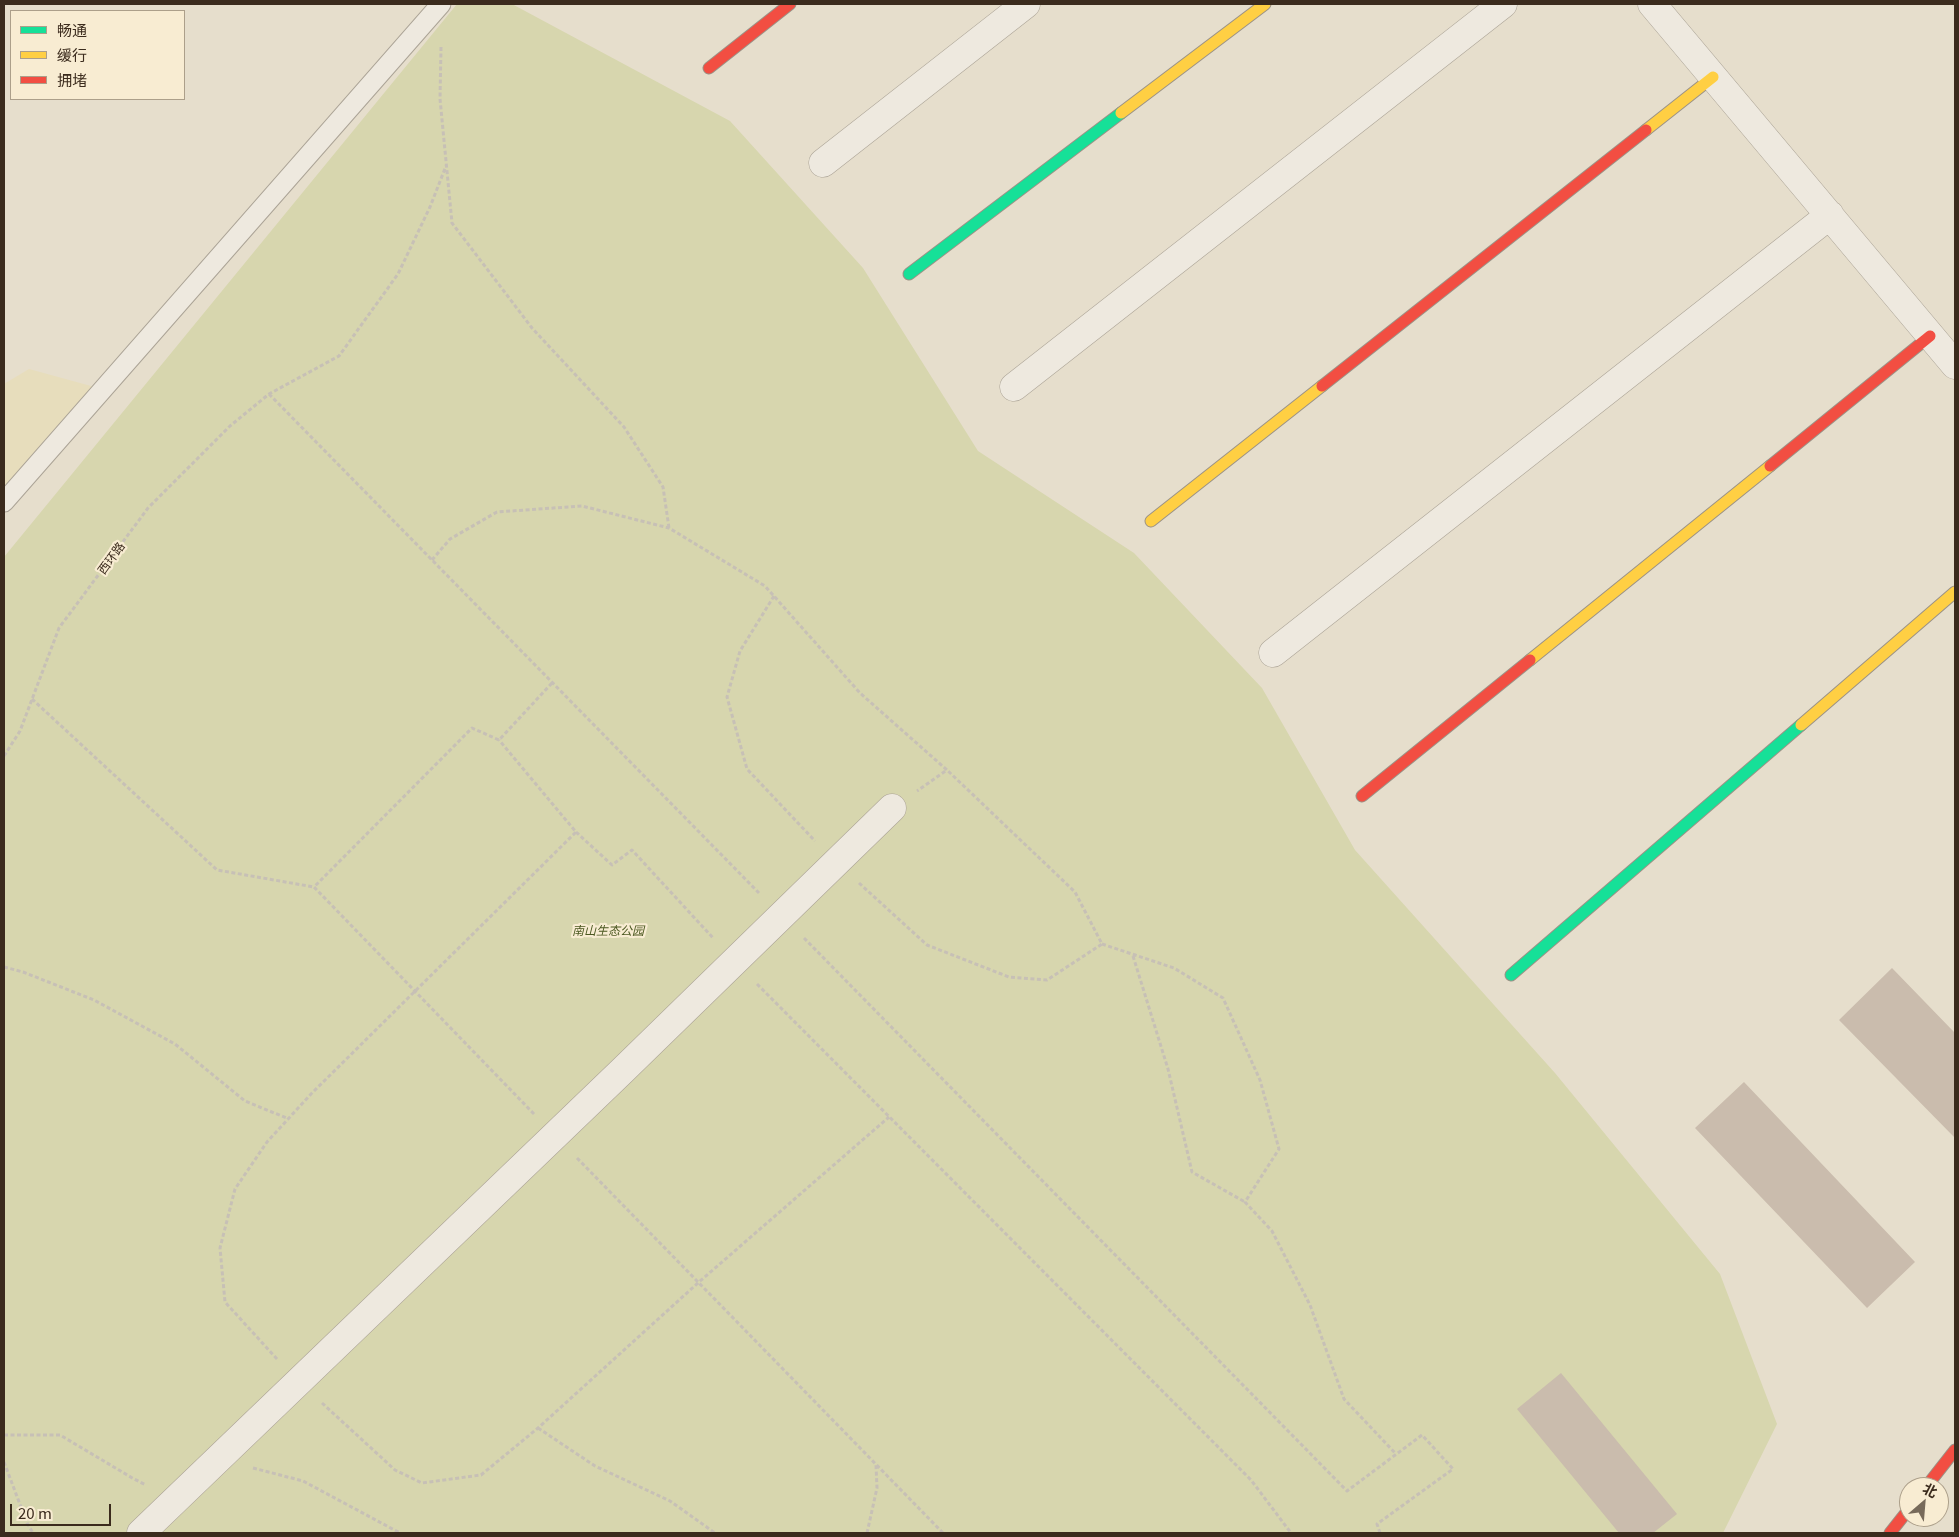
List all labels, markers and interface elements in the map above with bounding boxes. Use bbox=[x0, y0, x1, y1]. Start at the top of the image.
legend bbox=[10, 10, 185, 100]
text: 畅通 bbox=[57, 19, 87, 40]
text: 缓行 bbox=[57, 44, 87, 65]
text: 拥堵 bbox=[57, 69, 87, 90]
street label: 西环路 bbox=[95, 539, 127, 577]
park label: 南山生态公园 bbox=[572, 923, 644, 937]
north arrow bbox=[1899, 1477, 1949, 1527]
text: 北 bbox=[1920, 1477, 1941, 1502]
scale bar bbox=[12, 1494, 114, 1526]
text: 20 m bbox=[18, 1502, 52, 1523]

